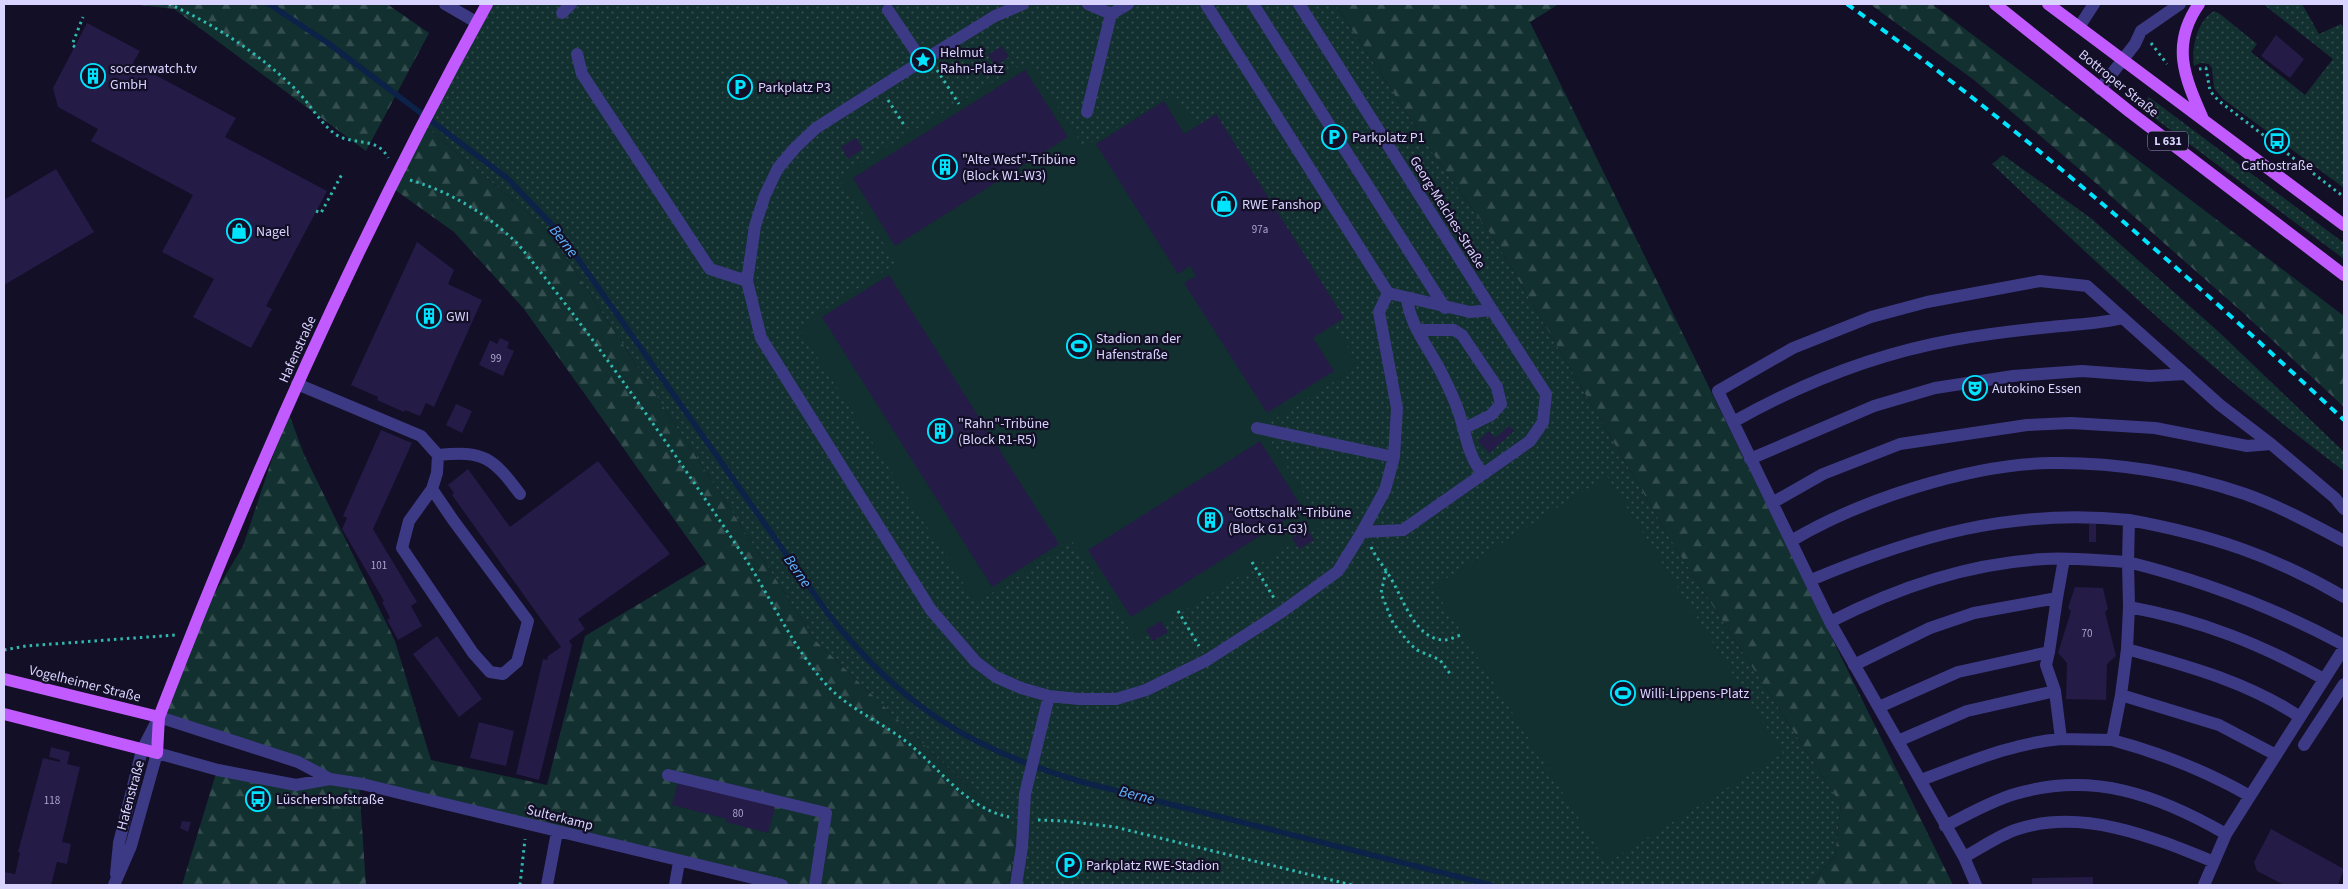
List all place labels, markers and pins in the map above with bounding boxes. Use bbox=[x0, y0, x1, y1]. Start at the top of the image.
place label: Helmut Rahn-Platz bbox=[940, 43, 1004, 79]
place icon: Helmut Rahn-Platz bbox=[910, 47, 936, 73]
place label: soccerwatch.tv GmbH bbox=[110, 59, 198, 95]
building icon: soccerwatch.tv GmbH bbox=[80, 63, 106, 89]
parking icon: Parkplatz P3 bbox=[727, 74, 753, 100]
place label: Parkplatz P3 bbox=[758, 78, 831, 98]
parking icon: Parkplatz P1 bbox=[1321, 124, 1347, 150]
place label: Parkplatz P1 bbox=[1352, 128, 1425, 148]
bus stop icon: Cathostraße bbox=[2264, 128, 2290, 154]
place label: "Alte West"-Tribüne (Block W1-W3) bbox=[962, 150, 1076, 186]
building icon: "Alte West"-Tribüne (Block W1-W3) bbox=[932, 154, 958, 180]
place label: Cathostraße bbox=[2241, 156, 2313, 176]
shop icon: RWE Fanshop bbox=[1211, 191, 1237, 217]
place label: RWE Fanshop bbox=[1242, 195, 1321, 215]
shop icon: Nagel bbox=[226, 218, 252, 244]
place label: Nagel bbox=[256, 222, 290, 242]
building icon: GWI bbox=[416, 303, 442, 329]
place label: GWI bbox=[446, 307, 469, 327]
place label: Stadion an der Hafenstraße bbox=[1096, 329, 1181, 365]
sports icon: Stadion an der Hafenstraße bbox=[1066, 333, 1092, 359]
theatre icon: Autokino Essen bbox=[1962, 375, 1988, 401]
place label: Autokino Essen bbox=[1992, 379, 2081, 399]
place label: "Rahn"-Tribüne (Block R1-R5) bbox=[958, 414, 1049, 450]
building icon: "Rahn"-Tribüne (Block R1-R5) bbox=[927, 418, 953, 444]
place label: "Gottschalk"-Tribüne (Block G1-G3) bbox=[1228, 503, 1351, 539]
building icon: "Gottschalk"-Tribüne (Block G1-G3) bbox=[1197, 507, 1223, 533]
sports icon: Willi-Lippens-Platz bbox=[1610, 680, 1636, 706]
place label: Willi-Lippens-Platz bbox=[1640, 684, 1749, 704]
bus stop icon: Lüschershofstraße bbox=[245, 786, 271, 812]
place label: Lüschershofstraße bbox=[276, 790, 384, 810]
parking icon: Parkplatz RWE-Stadion bbox=[1056, 852, 1082, 878]
place label: Parkplatz RWE-Stadion bbox=[1086, 856, 1220, 876]

